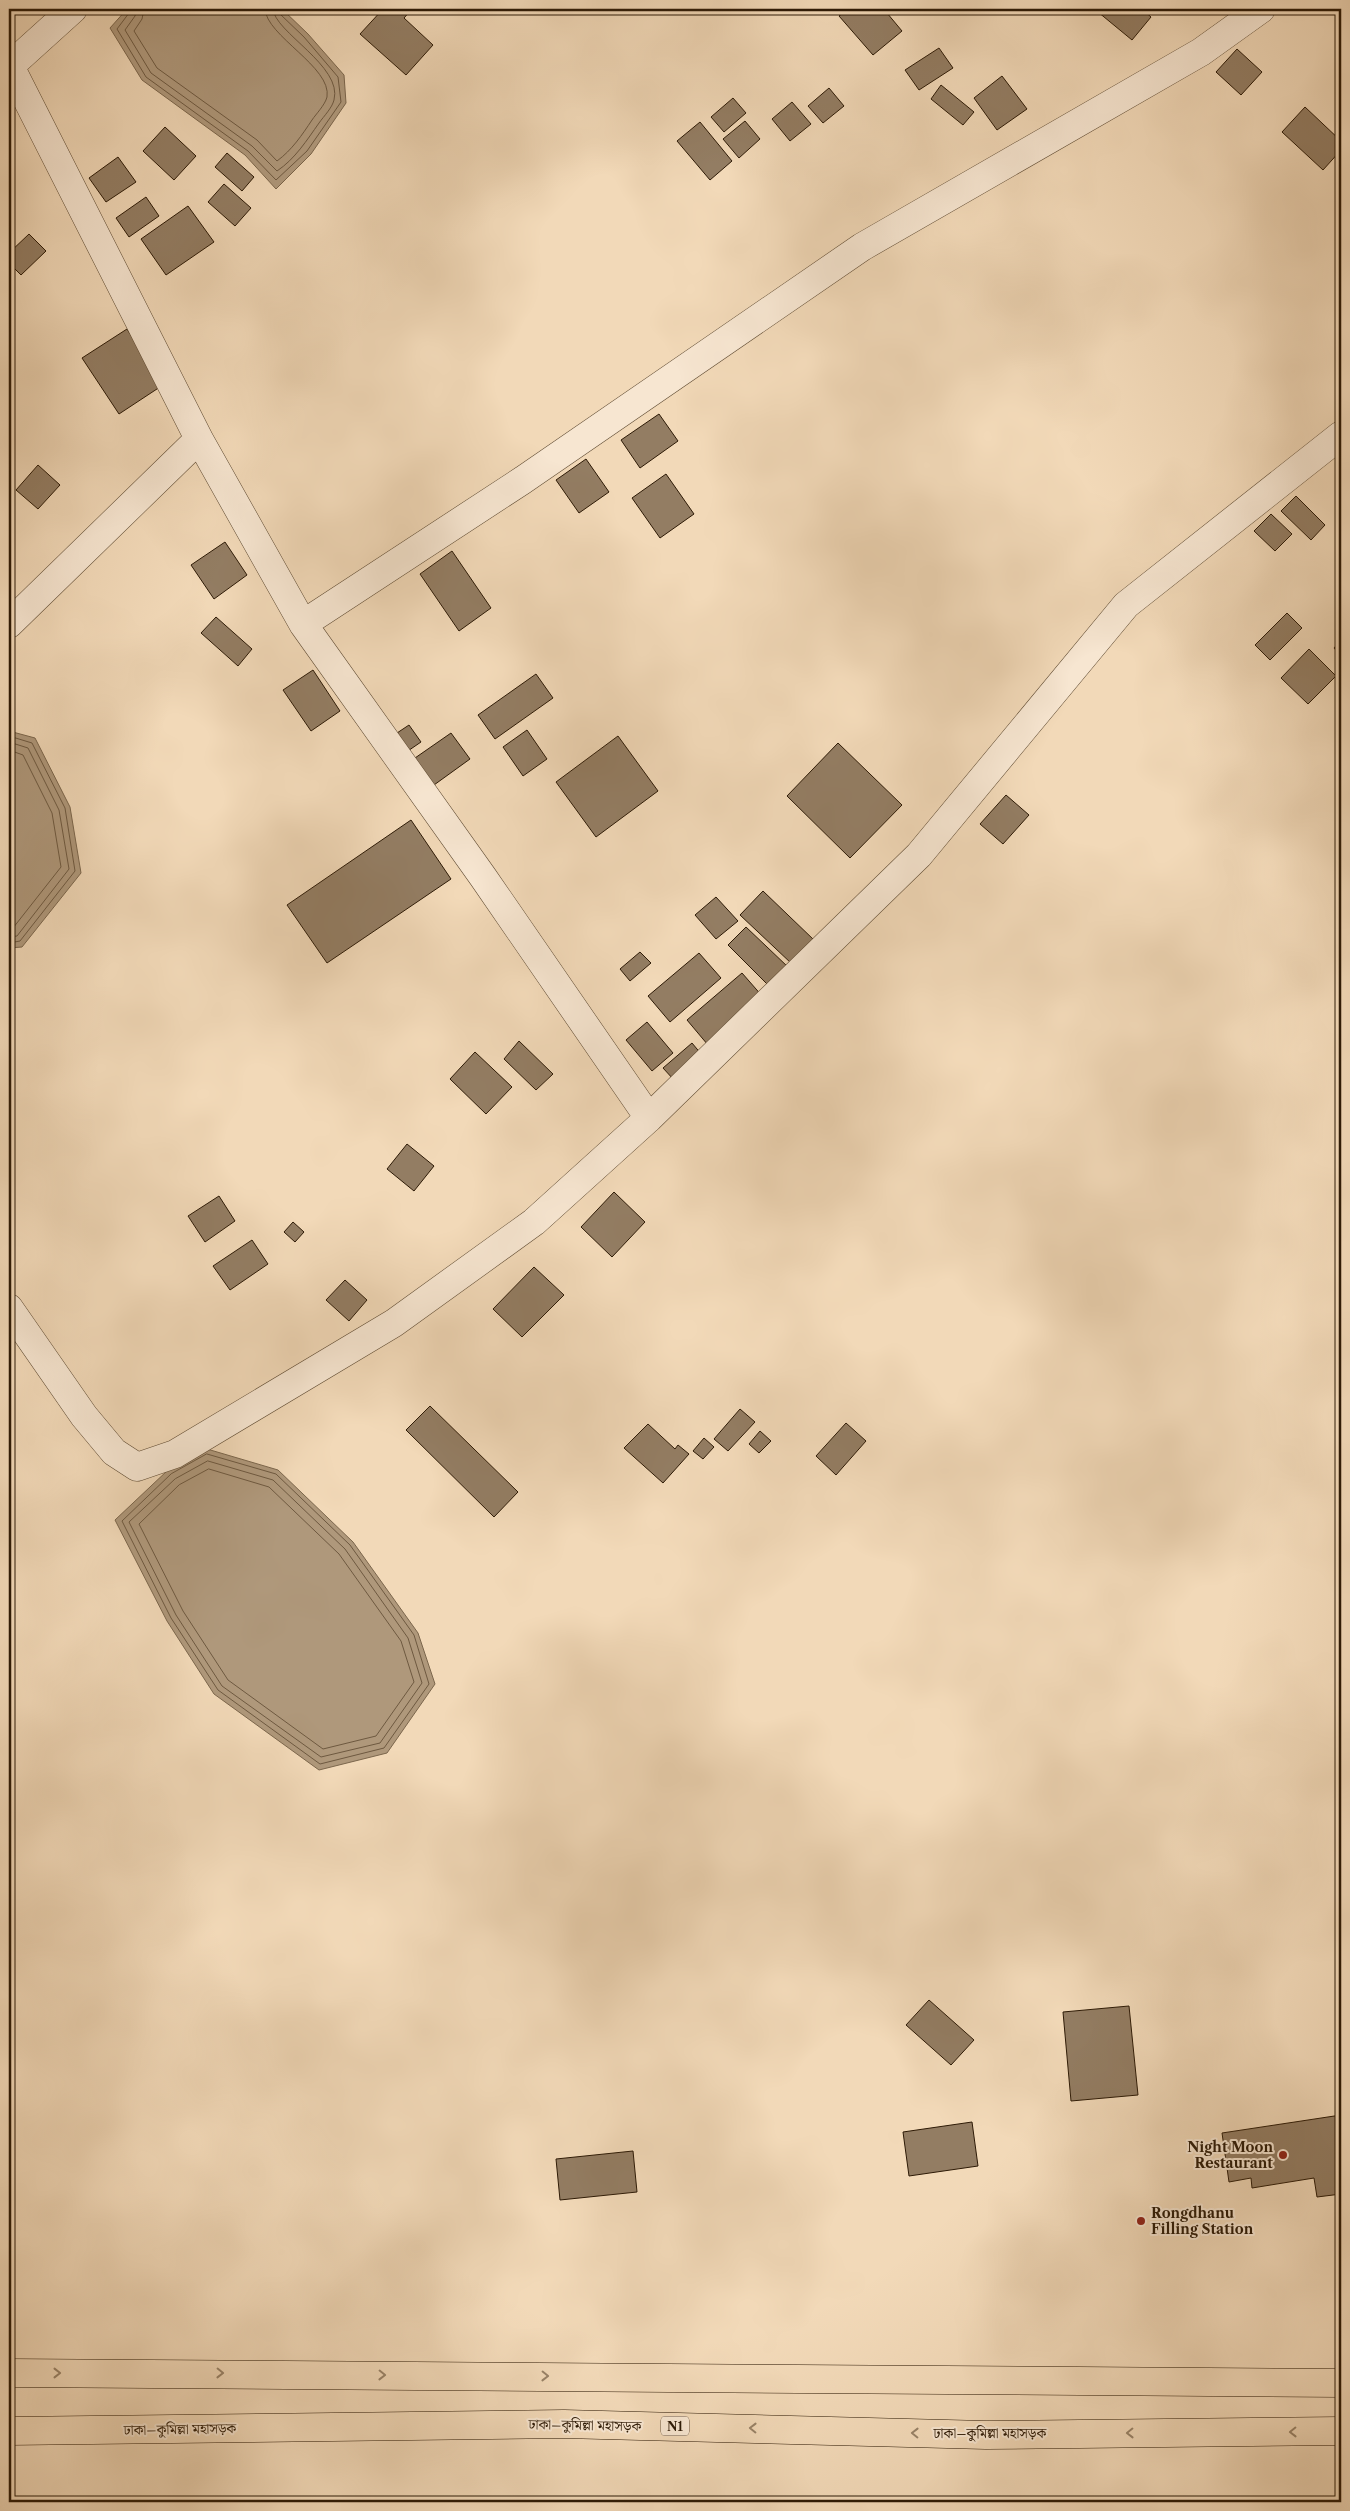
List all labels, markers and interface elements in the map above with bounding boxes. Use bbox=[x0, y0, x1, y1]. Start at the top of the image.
place label: Night Moon Restaurant bbox=[1187, 2138, 1273, 2172]
marker: Night Moon Restaurant bbox=[1277, 2149, 1289, 2161]
place label: Rongdhanu Filling Station bbox=[1151, 2204, 1254, 2238]
marker: Rongdhanu Filling Station bbox=[1135, 2215, 1147, 2227]
one-way arrow bbox=[54, 2368, 62, 2378]
one-way arrow bbox=[216, 2368, 224, 2378]
one-way arrow bbox=[379, 2370, 387, 2380]
one-way arrow bbox=[542, 2371, 549, 2381]
street label: ঢাকা–কুমিল্লা মহাসড়ক bbox=[527, 2415, 643, 2435]
road number: N1 bbox=[661, 2416, 689, 2436]
street label: ঢাকা–কুমিল্লা মহাসড়ক bbox=[122, 2419, 238, 2439]
one-way arrow bbox=[748, 2423, 756, 2434]
street label: ঢাকা–কুমিল্লা মহাসড়ক bbox=[933, 2424, 1048, 2442]
one-way arrow bbox=[1288, 2426, 1296, 2437]
one-way arrow bbox=[911, 2427, 919, 2438]
one-way arrow bbox=[1126, 2428, 1134, 2438]

